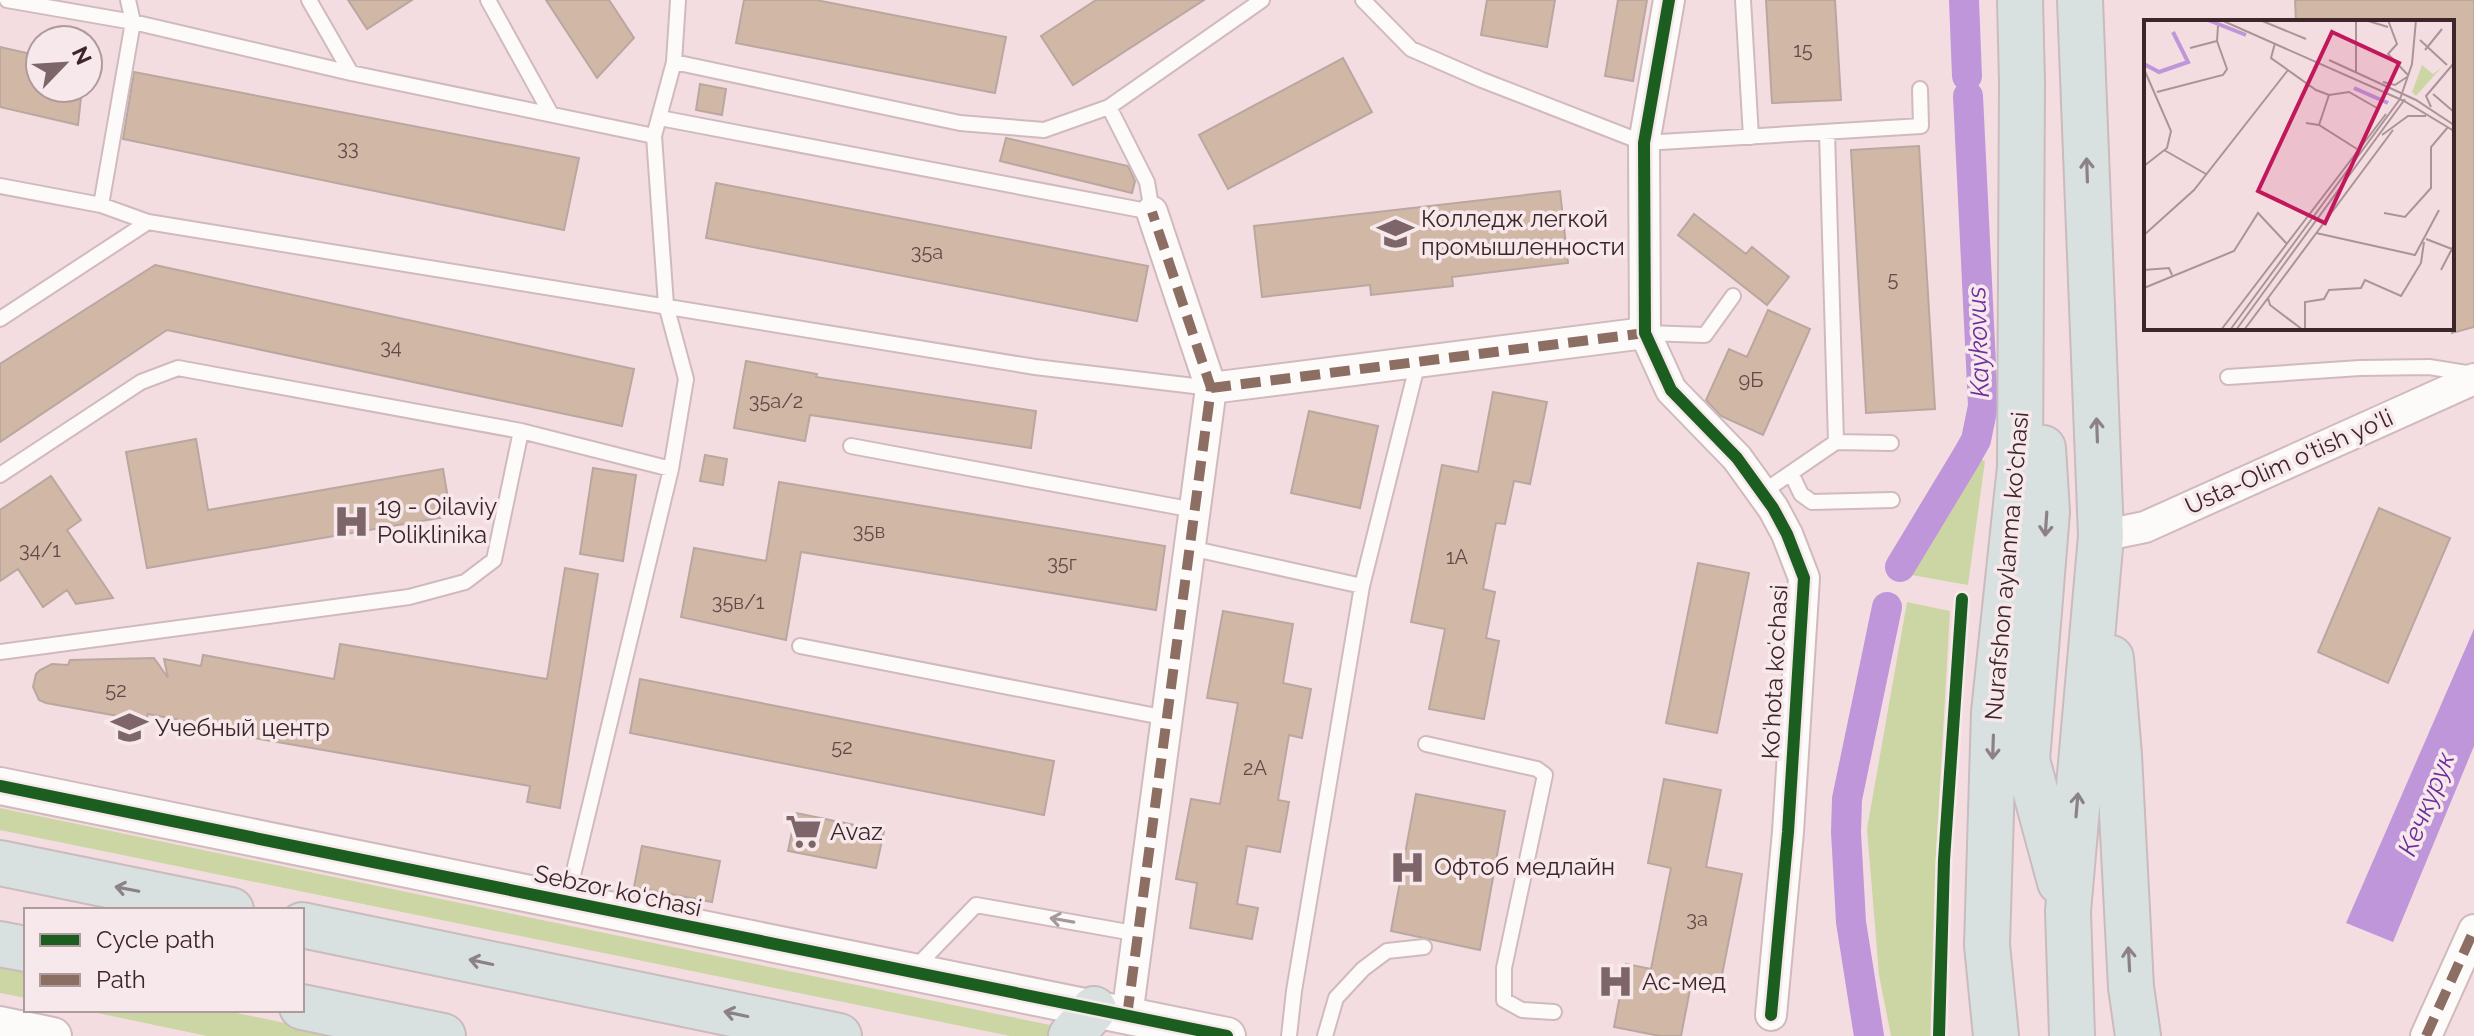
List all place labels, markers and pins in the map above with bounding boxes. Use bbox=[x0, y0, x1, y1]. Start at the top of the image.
place label: Колледж легкой промышленности bbox=[1421, 204, 1625, 261]
school or university icon: Колледж легкой промышленности bbox=[1376, 214, 1414, 252]
place label: 19 - Oilaviy Poliklinika bbox=[377, 492, 497, 549]
hospital icon: 19 - Oilaviy Poliklinika bbox=[332, 502, 370, 540]
school or university icon: Учебный центр bbox=[110, 709, 148, 747]
place label: Учебный центр bbox=[155, 713, 330, 742]
supermarket icon: Avaz bbox=[785, 813, 823, 851]
place label: Avaz bbox=[830, 817, 883, 846]
hospital icon: Офтоб медлайн bbox=[1389, 848, 1427, 886]
place label: Офтоб медлайн bbox=[1434, 852, 1615, 881]
hospital icon: Ас-мед bbox=[1597, 963, 1635, 1001]
place label: Ас-мед bbox=[1642, 967, 1726, 996]

